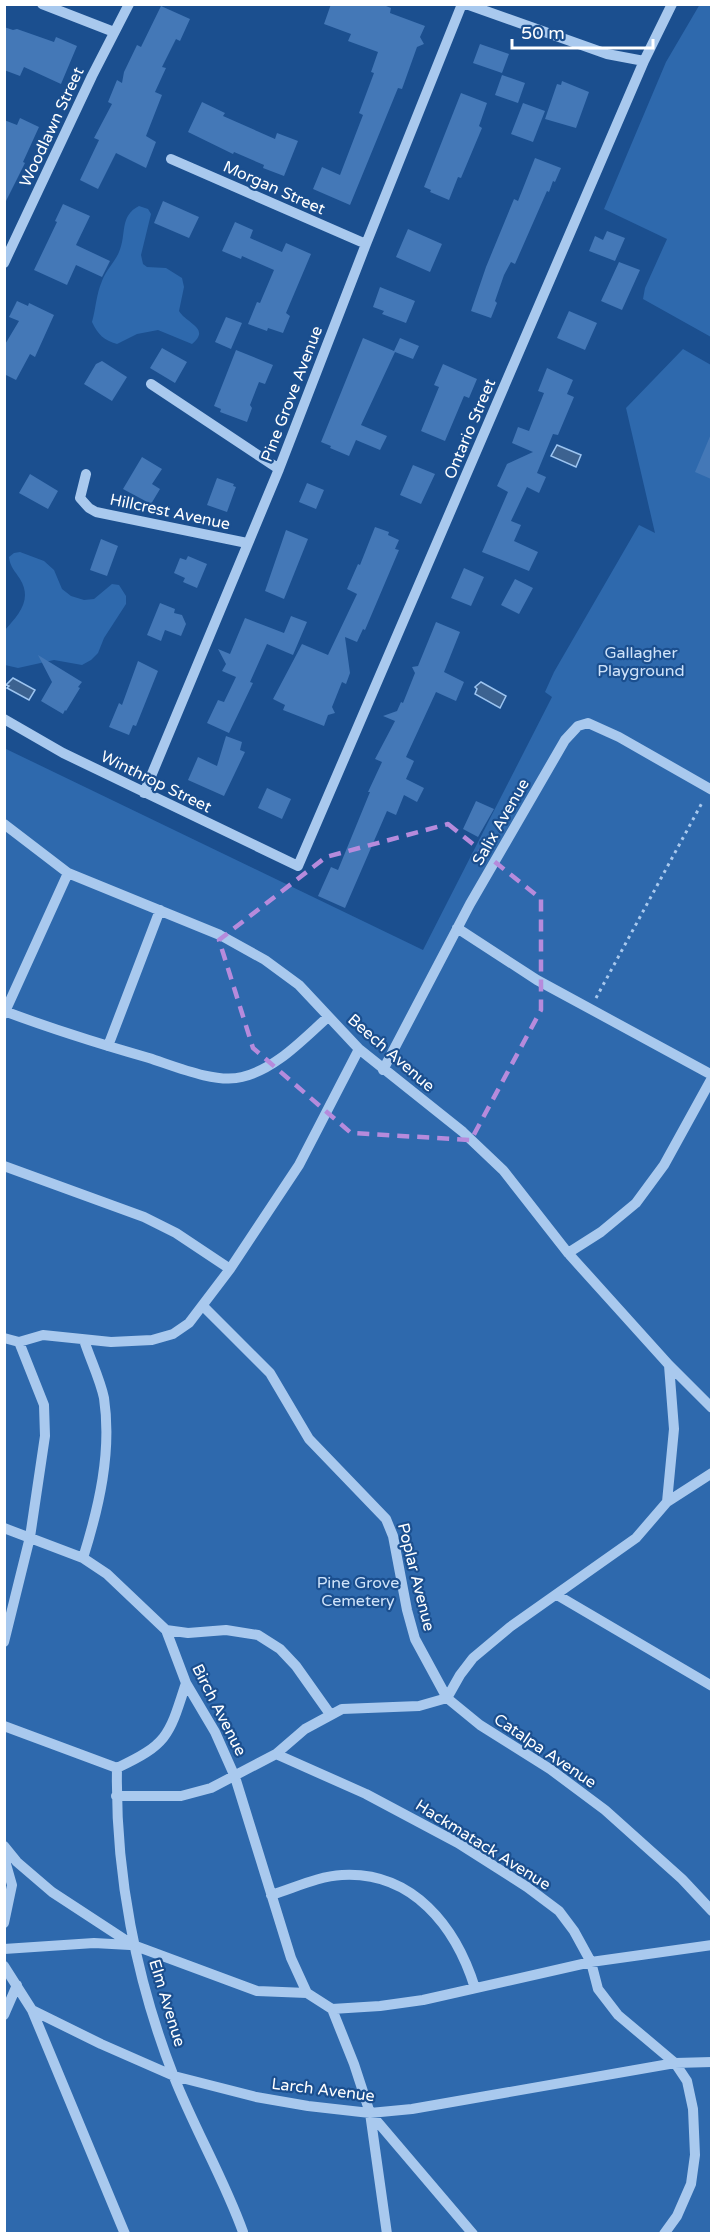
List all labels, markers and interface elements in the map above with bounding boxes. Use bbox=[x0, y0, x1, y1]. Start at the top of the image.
scale bar bbox=[512, 12, 653, 50]
text: 50 m bbox=[521, 22, 565, 44]
street label: Woodlawn Street bbox=[15, 64, 89, 190]
street label: Morgan Street bbox=[220, 157, 328, 219]
street label: Pine Grove Avenue bbox=[257, 323, 327, 465]
street label: Ontario Street bbox=[440, 376, 500, 482]
street label: Hillcrest Avenue bbox=[108, 489, 232, 535]
park label: Gallagher Playground bbox=[597, 643, 685, 681]
street label: Winthrop Street bbox=[97, 746, 215, 818]
street label: Salix Avenue bbox=[468, 775, 534, 869]
street label: Beech Avenue bbox=[343, 1010, 439, 1096]
street label: Poplar Avenue bbox=[393, 1521, 439, 1633]
park label: Pine Grove Cemetery bbox=[317, 1573, 399, 1611]
street label: Birch Avenue bbox=[187, 1661, 251, 1759]
street label: Catalpa Avenue bbox=[490, 1709, 600, 1793]
street label: Hackmatack Avenue bbox=[412, 1795, 554, 1895]
street label: Elm Avenue bbox=[144, 1957, 190, 2049]
street label: Larch Avenue bbox=[270, 2074, 376, 2106]

